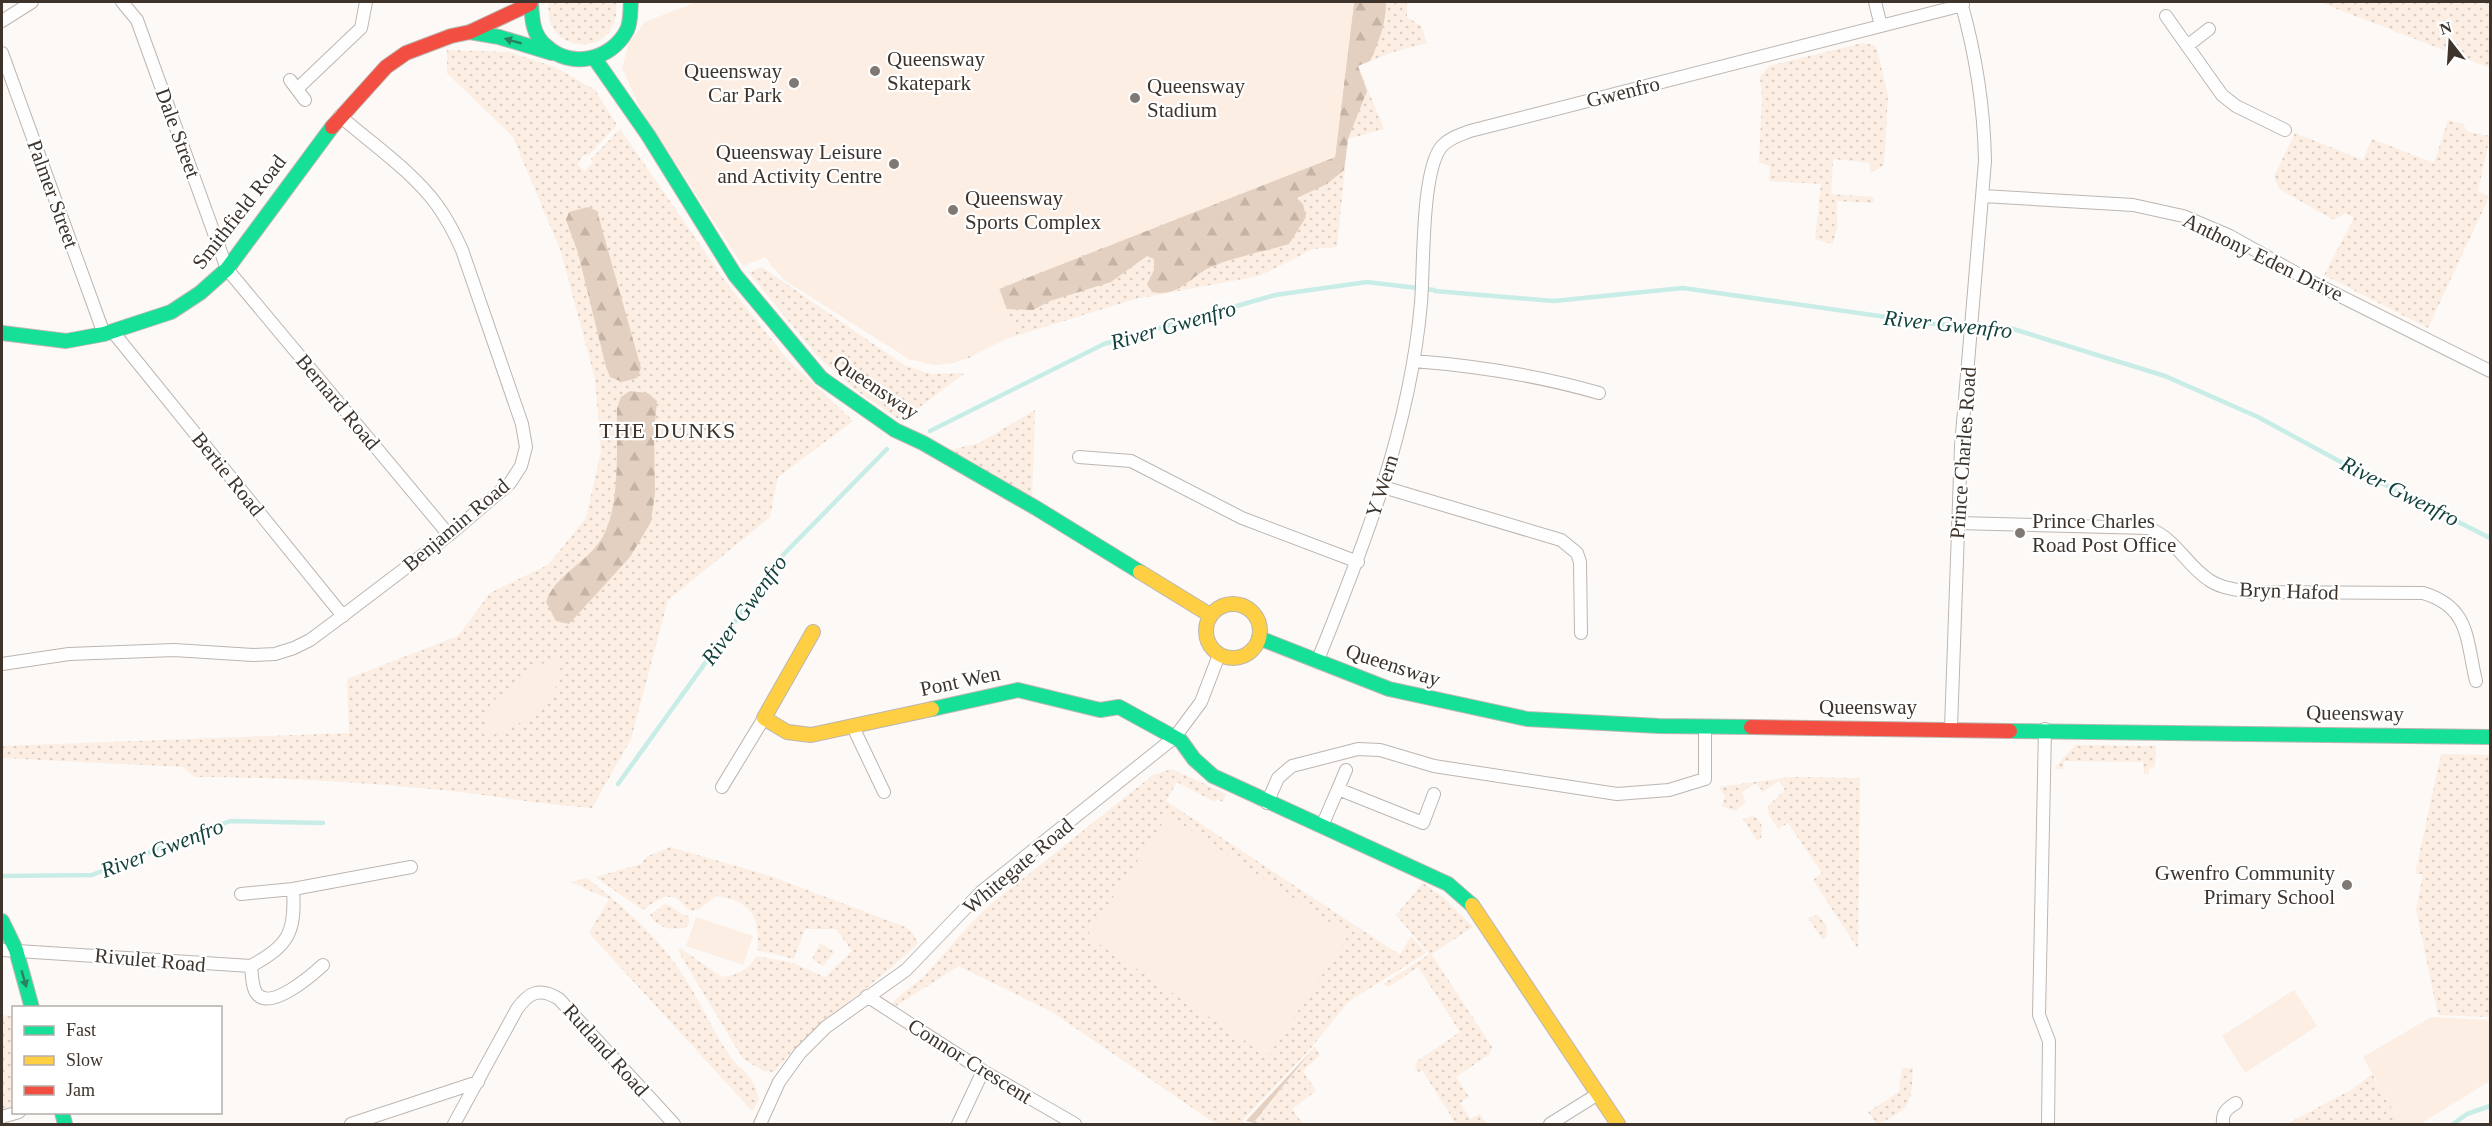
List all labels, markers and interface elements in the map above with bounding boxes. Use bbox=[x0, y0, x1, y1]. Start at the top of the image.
north arrow bbox=[2420, 12, 2480, 72]
text: N bbox=[2438, 18, 2454, 38]
one-way arrow bbox=[503, 36, 521, 45]
place label: Queensway Skatepark bbox=[887, 47, 985, 95]
place label: Queensway Car Park bbox=[684, 59, 782, 107]
marker: Queensway Skatepark bbox=[868, 64, 882, 78]
street label: Gwenfro bbox=[1584, 71, 1662, 113]
place label: Queensway Stadium bbox=[1147, 74, 1245, 122]
marker: Queensway Car Park bbox=[787, 76, 801, 90]
street label: Dale Street bbox=[151, 85, 205, 181]
marker: Queensway Stadium bbox=[1128, 91, 1142, 105]
street label: Palmer Street bbox=[22, 136, 84, 252]
place label: Queensway Leisure and Activity Centre bbox=[716, 140, 882, 188]
street label: Smithfield Road bbox=[187, 150, 291, 274]
marker: Queensway Leisure and Activity Centre bbox=[887, 157, 901, 171]
place label: Queensway Sports Complex bbox=[965, 186, 1101, 234]
marker: Queensway Sports Complex bbox=[946, 203, 960, 217]
street label: Anthony Eden Drive bbox=[2179, 208, 2347, 306]
water label: River Gwenfro bbox=[1106, 295, 1239, 355]
water label: River Gwenfro bbox=[1881, 305, 2014, 343]
street label: Bernard Road bbox=[291, 349, 385, 455]
street label: Queensway bbox=[829, 350, 924, 425]
street label: Prince Charles Road bbox=[1945, 366, 1981, 540]
district label: THE DUNKS bbox=[599, 418, 737, 443]
street label: Bertie Road bbox=[187, 427, 269, 521]
water label: River Gwenfro bbox=[2336, 450, 2463, 531]
street label: Y Wern bbox=[1361, 451, 1403, 520]
street label: Benjamin Road bbox=[398, 473, 514, 576]
place label: Prince Charles Road Post Office bbox=[2032, 509, 2176, 557]
marker: Prince Charles Road Post Office bbox=[2013, 526, 2027, 540]
water label: River Gwenfro bbox=[695, 550, 792, 670]
street label: Bryn Hafod bbox=[2239, 577, 2340, 605]
street label: Queensway bbox=[1343, 638, 1444, 692]
street label: Pont Wen bbox=[918, 661, 1003, 701]
street label: Queensway bbox=[1819, 695, 1917, 719]
street label: Queensway bbox=[2306, 700, 2405, 726]
water label: River Gwenfro bbox=[96, 813, 227, 883]
street label: Whitegate Road bbox=[958, 813, 1078, 919]
place label: Gwenfro Community Primary School bbox=[2155, 861, 2335, 909]
marker: Gwenfro Community Primary School bbox=[2340, 878, 2354, 892]
street label: Rivulet Road bbox=[93, 943, 207, 977]
one-way arrow bbox=[20, 970, 29, 988]
street label: Rutland Road bbox=[558, 999, 654, 1102]
legend bbox=[12, 1006, 222, 1114]
street label: Connor Crescent bbox=[904, 1013, 1037, 1109]
text: Fast bbox=[66, 1020, 96, 1040]
text: Slow bbox=[66, 1050, 103, 1070]
text: Jam bbox=[66, 1080, 95, 1100]

